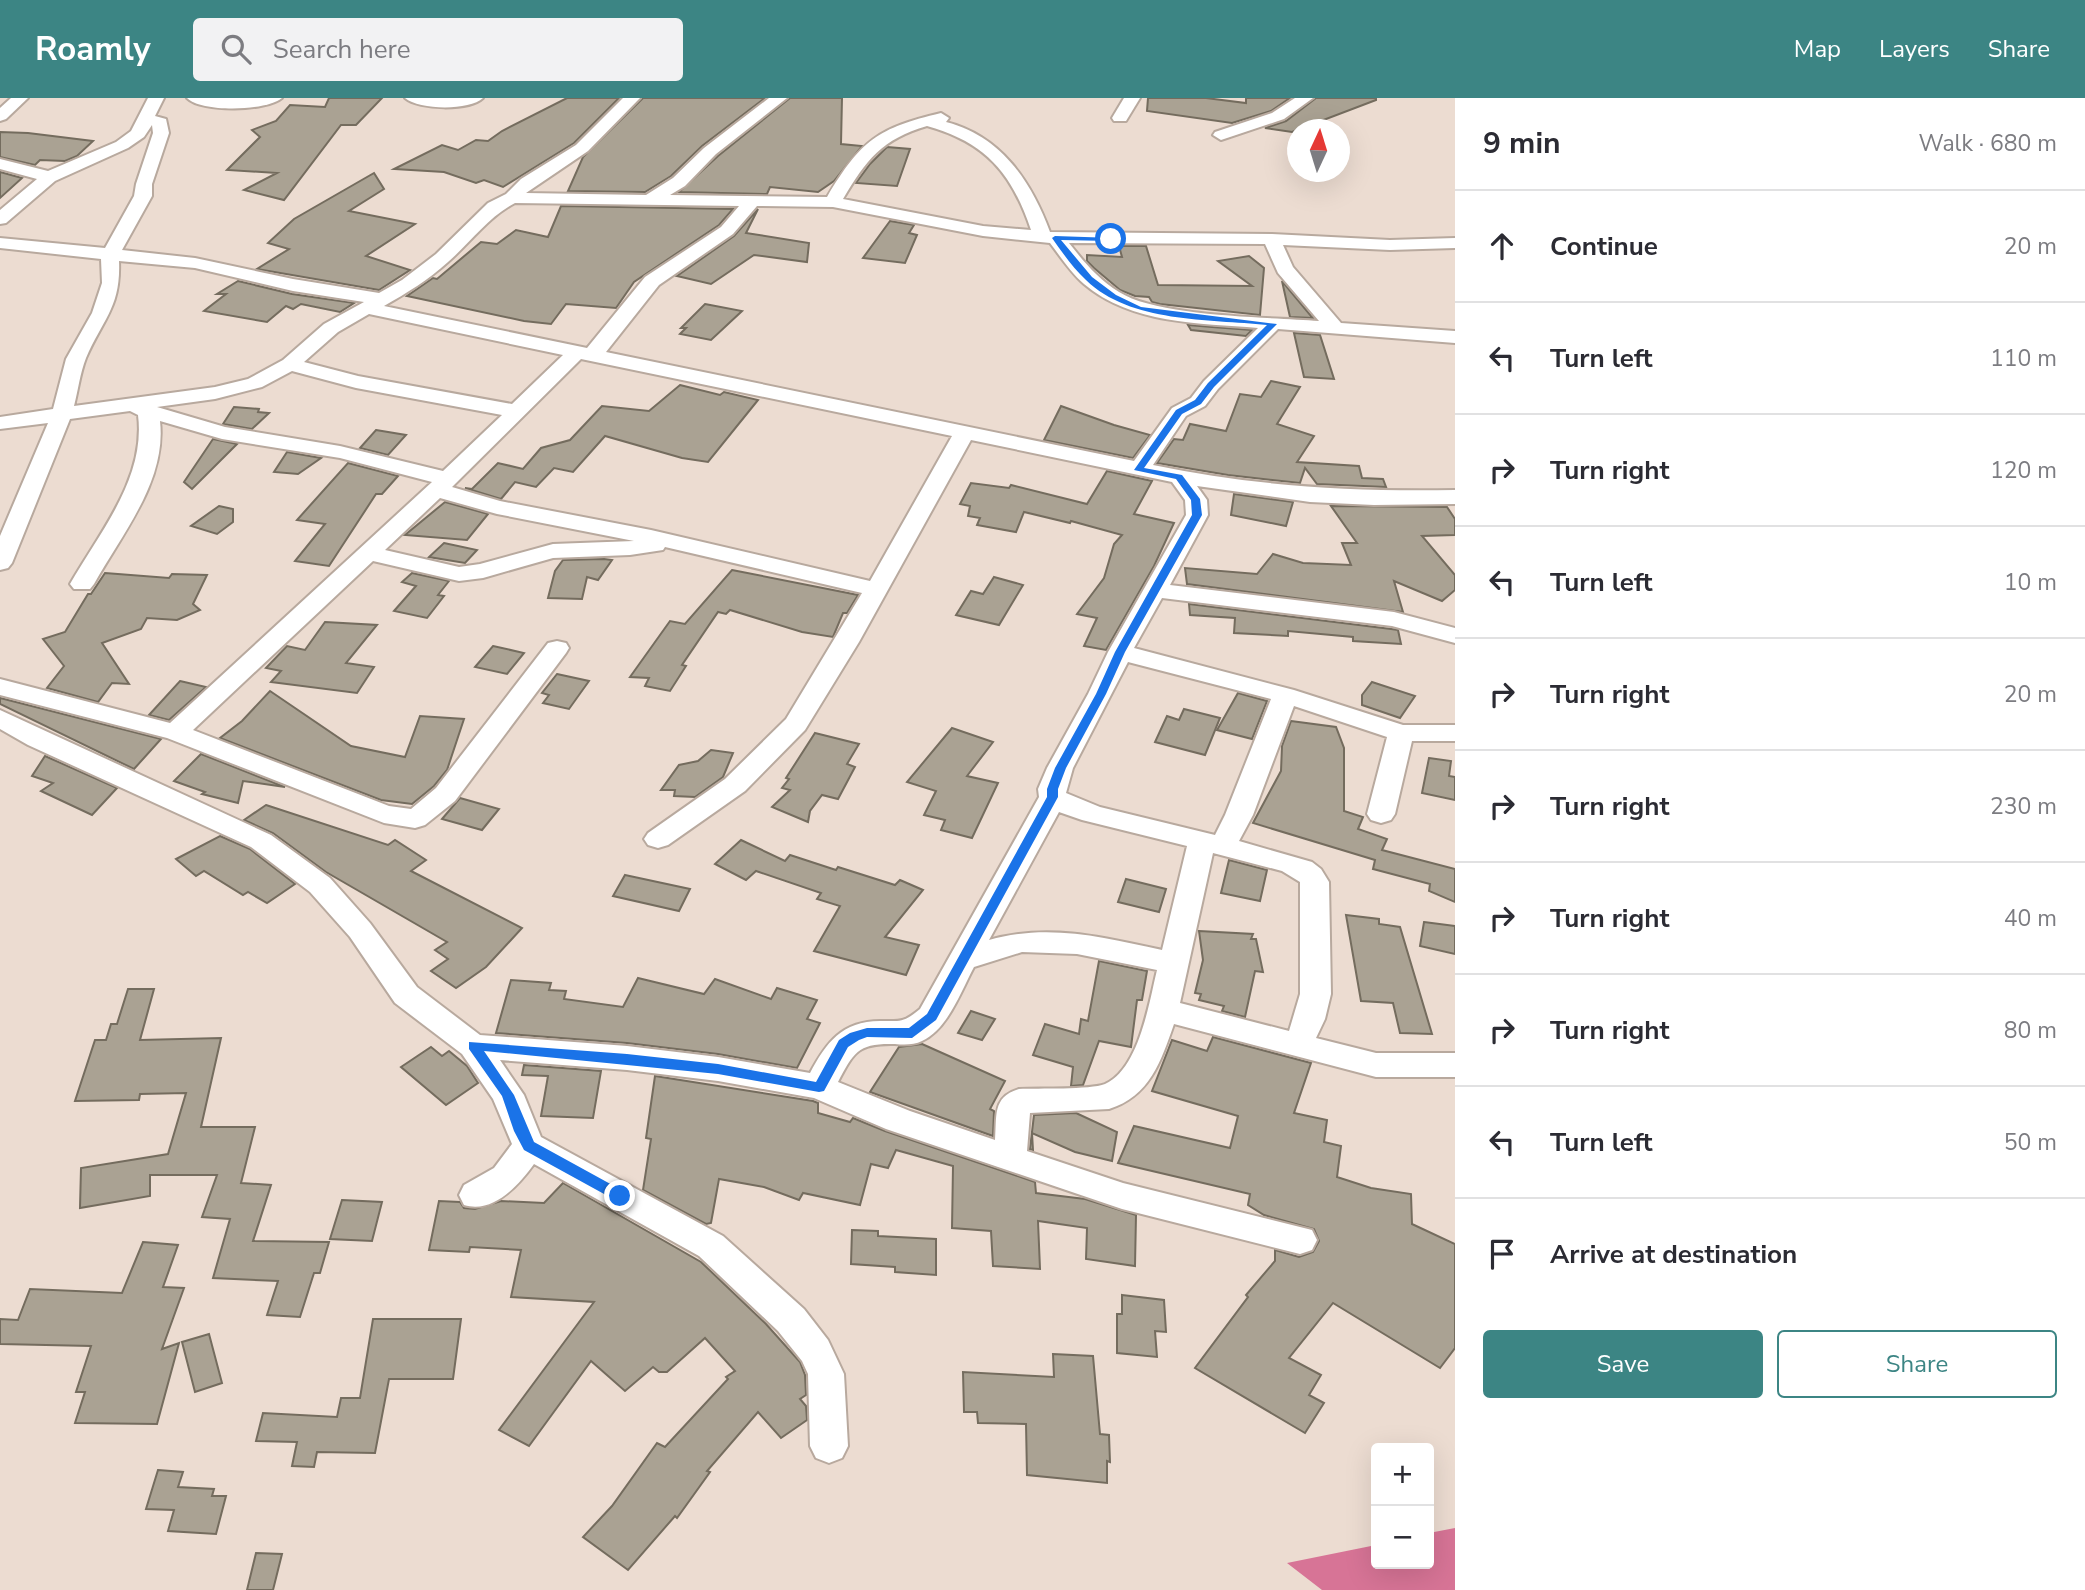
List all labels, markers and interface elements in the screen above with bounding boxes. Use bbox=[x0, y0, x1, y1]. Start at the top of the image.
search box bbox=[193, 18, 683, 81]
text: Roamly bbox=[35, 27, 151, 72]
icon: search bbox=[217, 30, 255, 68]
text: Search here bbox=[273, 32, 410, 67]
text: Map bbox=[1794, 33, 1841, 65]
text: Layers bbox=[1879, 33, 1950, 65]
text: Share bbox=[1988, 33, 2050, 65]
north arrow bbox=[1287, 119, 1350, 182]
text: 9 min bbox=[1483, 123, 1561, 164]
text: Walk · 680 m bbox=[1918, 128, 2057, 159]
route start bbox=[1095, 223, 1126, 254]
icon: ahead bbox=[1483, 227, 1521, 265]
text: Continue bbox=[1550, 229, 1658, 264]
text: 20 m bbox=[2004, 231, 2057, 262]
icon: left bbox=[1483, 339, 1521, 377]
text: Turn left bbox=[1550, 341, 1653, 376]
text: 110 m bbox=[1990, 343, 2057, 374]
icon: right bbox=[1483, 451, 1521, 489]
text: Turn right bbox=[1550, 453, 1669, 488]
text: 120 m bbox=[1990, 455, 2057, 486]
icon: left bbox=[1483, 563, 1521, 601]
text: Turn left bbox=[1550, 565, 1653, 600]
text: 10 m bbox=[2004, 567, 2057, 598]
icon: right bbox=[1483, 675, 1521, 713]
text: Turn right bbox=[1550, 677, 1669, 712]
text: 20 m bbox=[2004, 679, 2057, 710]
icon: right bbox=[1483, 787, 1521, 825]
text: Turn right bbox=[1550, 789, 1669, 824]
text: 230 m bbox=[1990, 791, 2057, 822]
icon: right bbox=[1483, 899, 1521, 937]
text: Turn right bbox=[1550, 901, 1669, 936]
text: 40 m bbox=[2004, 903, 2057, 934]
icon: right bbox=[1483, 1011, 1521, 1049]
text: Turn right bbox=[1550, 1013, 1669, 1048]
text: 80 m bbox=[2004, 1015, 2057, 1046]
icon: left bbox=[1483, 1123, 1521, 1161]
text: Turn left bbox=[1550, 1125, 1653, 1160]
text: 50 m bbox=[2004, 1127, 2057, 1158]
route end bbox=[604, 1180, 635, 1211]
icon: arrive bbox=[1483, 1235, 1521, 1273]
text: Arrive at destination bbox=[1550, 1237, 1797, 1272]
button: Save bbox=[1483, 1330, 1763, 1398]
button: Share bbox=[1777, 1330, 2057, 1398]
map controls bbox=[1371, 1443, 1434, 1569]
button: + bbox=[1371, 1443, 1434, 1506]
button: − bbox=[1371, 1506, 1434, 1569]

